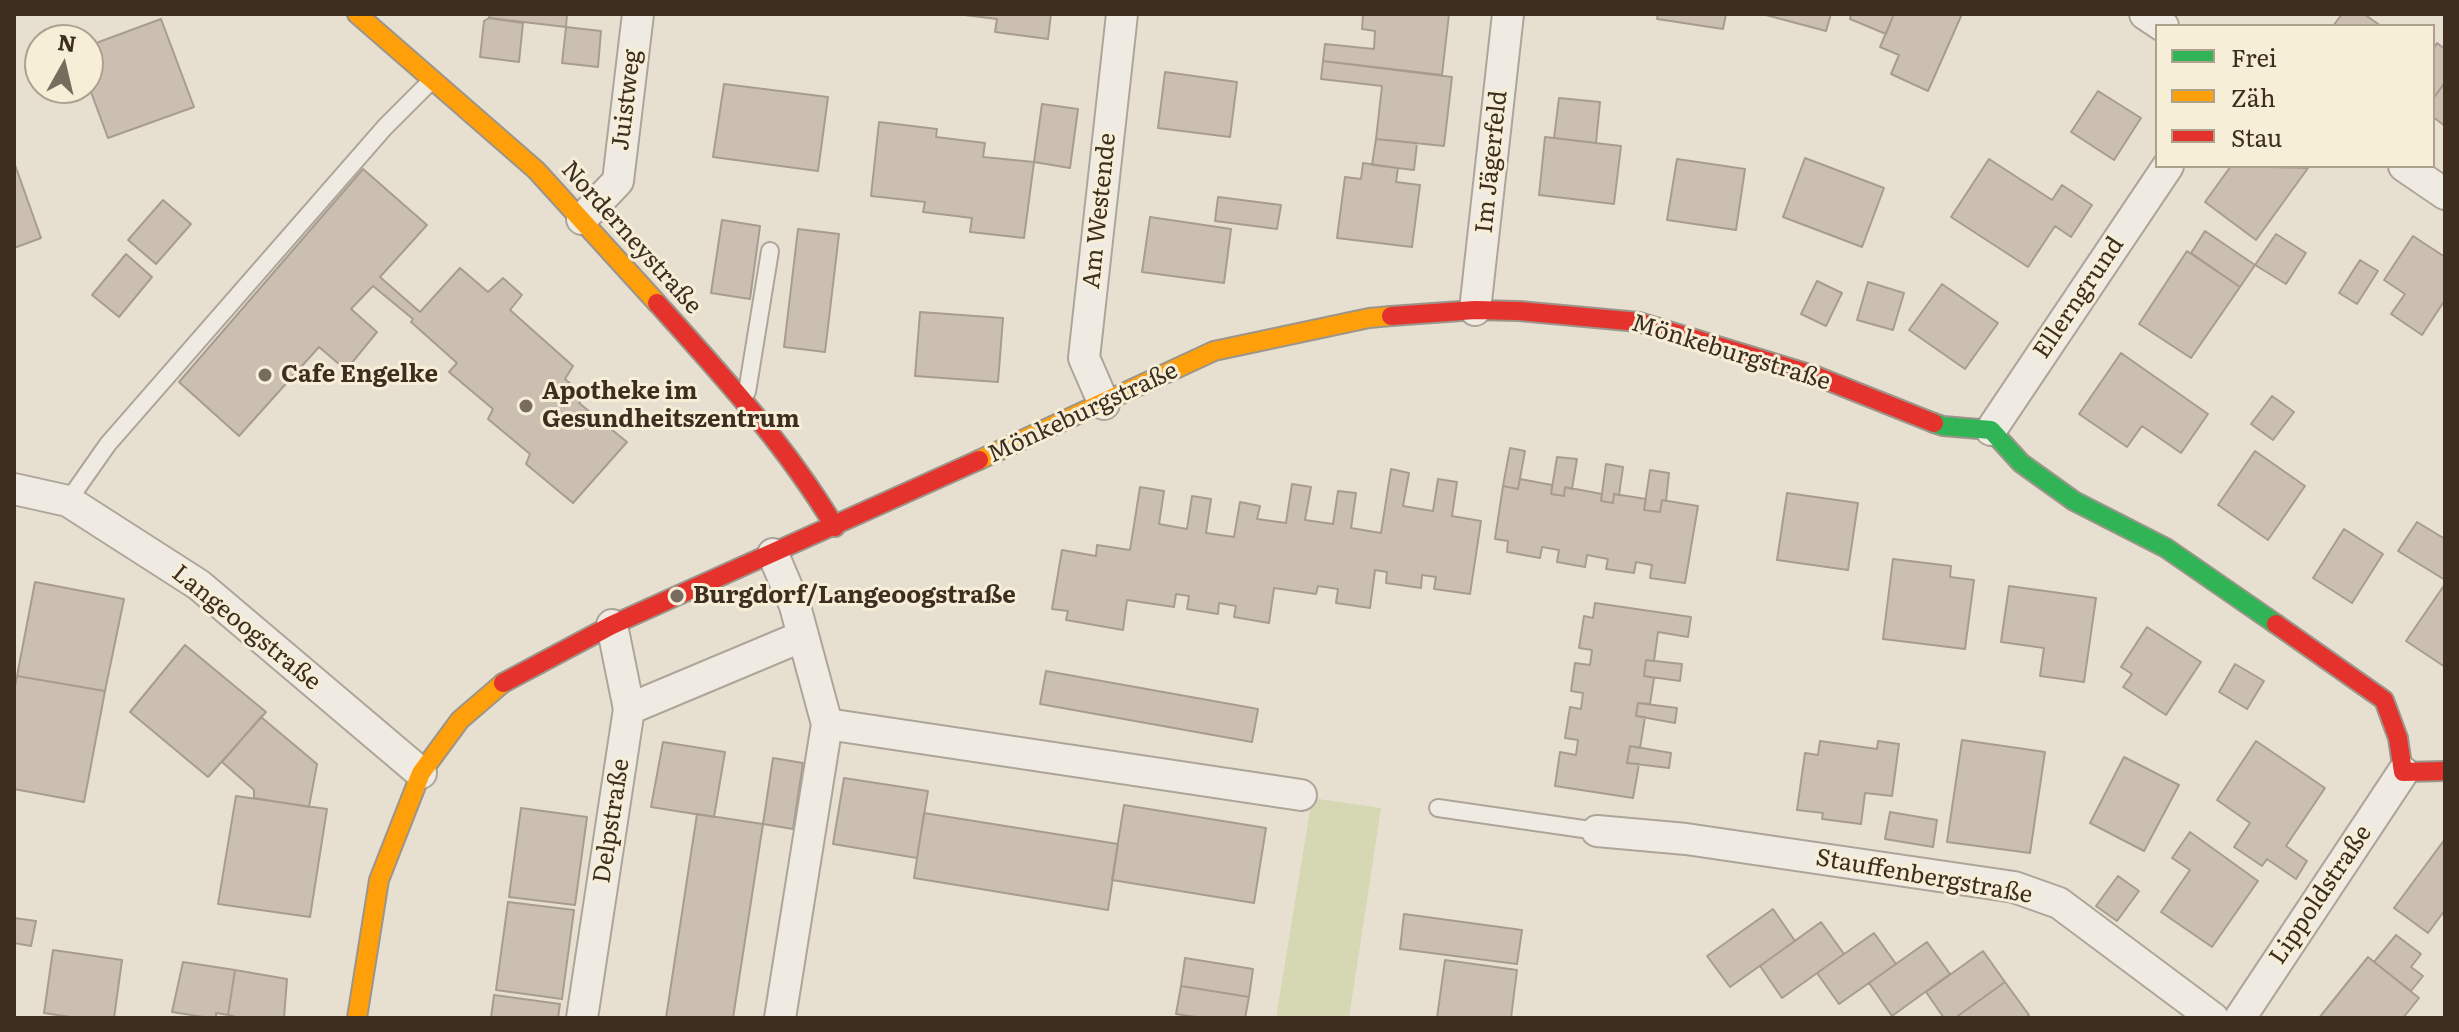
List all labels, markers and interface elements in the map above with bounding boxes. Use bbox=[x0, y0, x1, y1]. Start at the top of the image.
north arrow bbox=[24, 24, 104, 104]
text: N bbox=[56, 24, 79, 59]
legend bbox=[2155, 24, 2435, 168]
text: Frei bbox=[2231, 39, 2277, 74]
street label: Juistweg bbox=[607, 48, 647, 152]
text: Zäh bbox=[2231, 79, 2276, 114]
street label: Im Jägerfeld bbox=[1470, 89, 1514, 235]
text: Stau bbox=[2231, 119, 2282, 154]
street label: Am Westende bbox=[1078, 132, 1122, 290]
street label: Norderneystraße bbox=[555, 156, 707, 320]
street label: Ellerngrund bbox=[2028, 232, 2130, 364]
street label: Mönkeburgstraße bbox=[1628, 309, 1834, 397]
street label: Mönkeburgstraße bbox=[983, 356, 1183, 470]
place label: Cafe Engelke bbox=[281, 361, 438, 389]
marker: Cafe Engelke bbox=[256, 366, 274, 384]
place label: Apotheke im Gesundheitszentrum bbox=[542, 378, 800, 434]
marker: Apotheke im Gesundheitszentrum bbox=[517, 397, 535, 415]
street label: Langeoogstraße bbox=[166, 559, 326, 697]
place label: Burgdorf/Langeoogstraße bbox=[693, 582, 1016, 610]
marker: Burgdorf/Langeoogstraße bbox=[668, 587, 686, 605]
street label: Delpstraße bbox=[588, 757, 636, 885]
street label: Lippoldstraße bbox=[2264, 820, 2378, 970]
street label: Stauffenbergstraße bbox=[1813, 844, 2035, 910]

